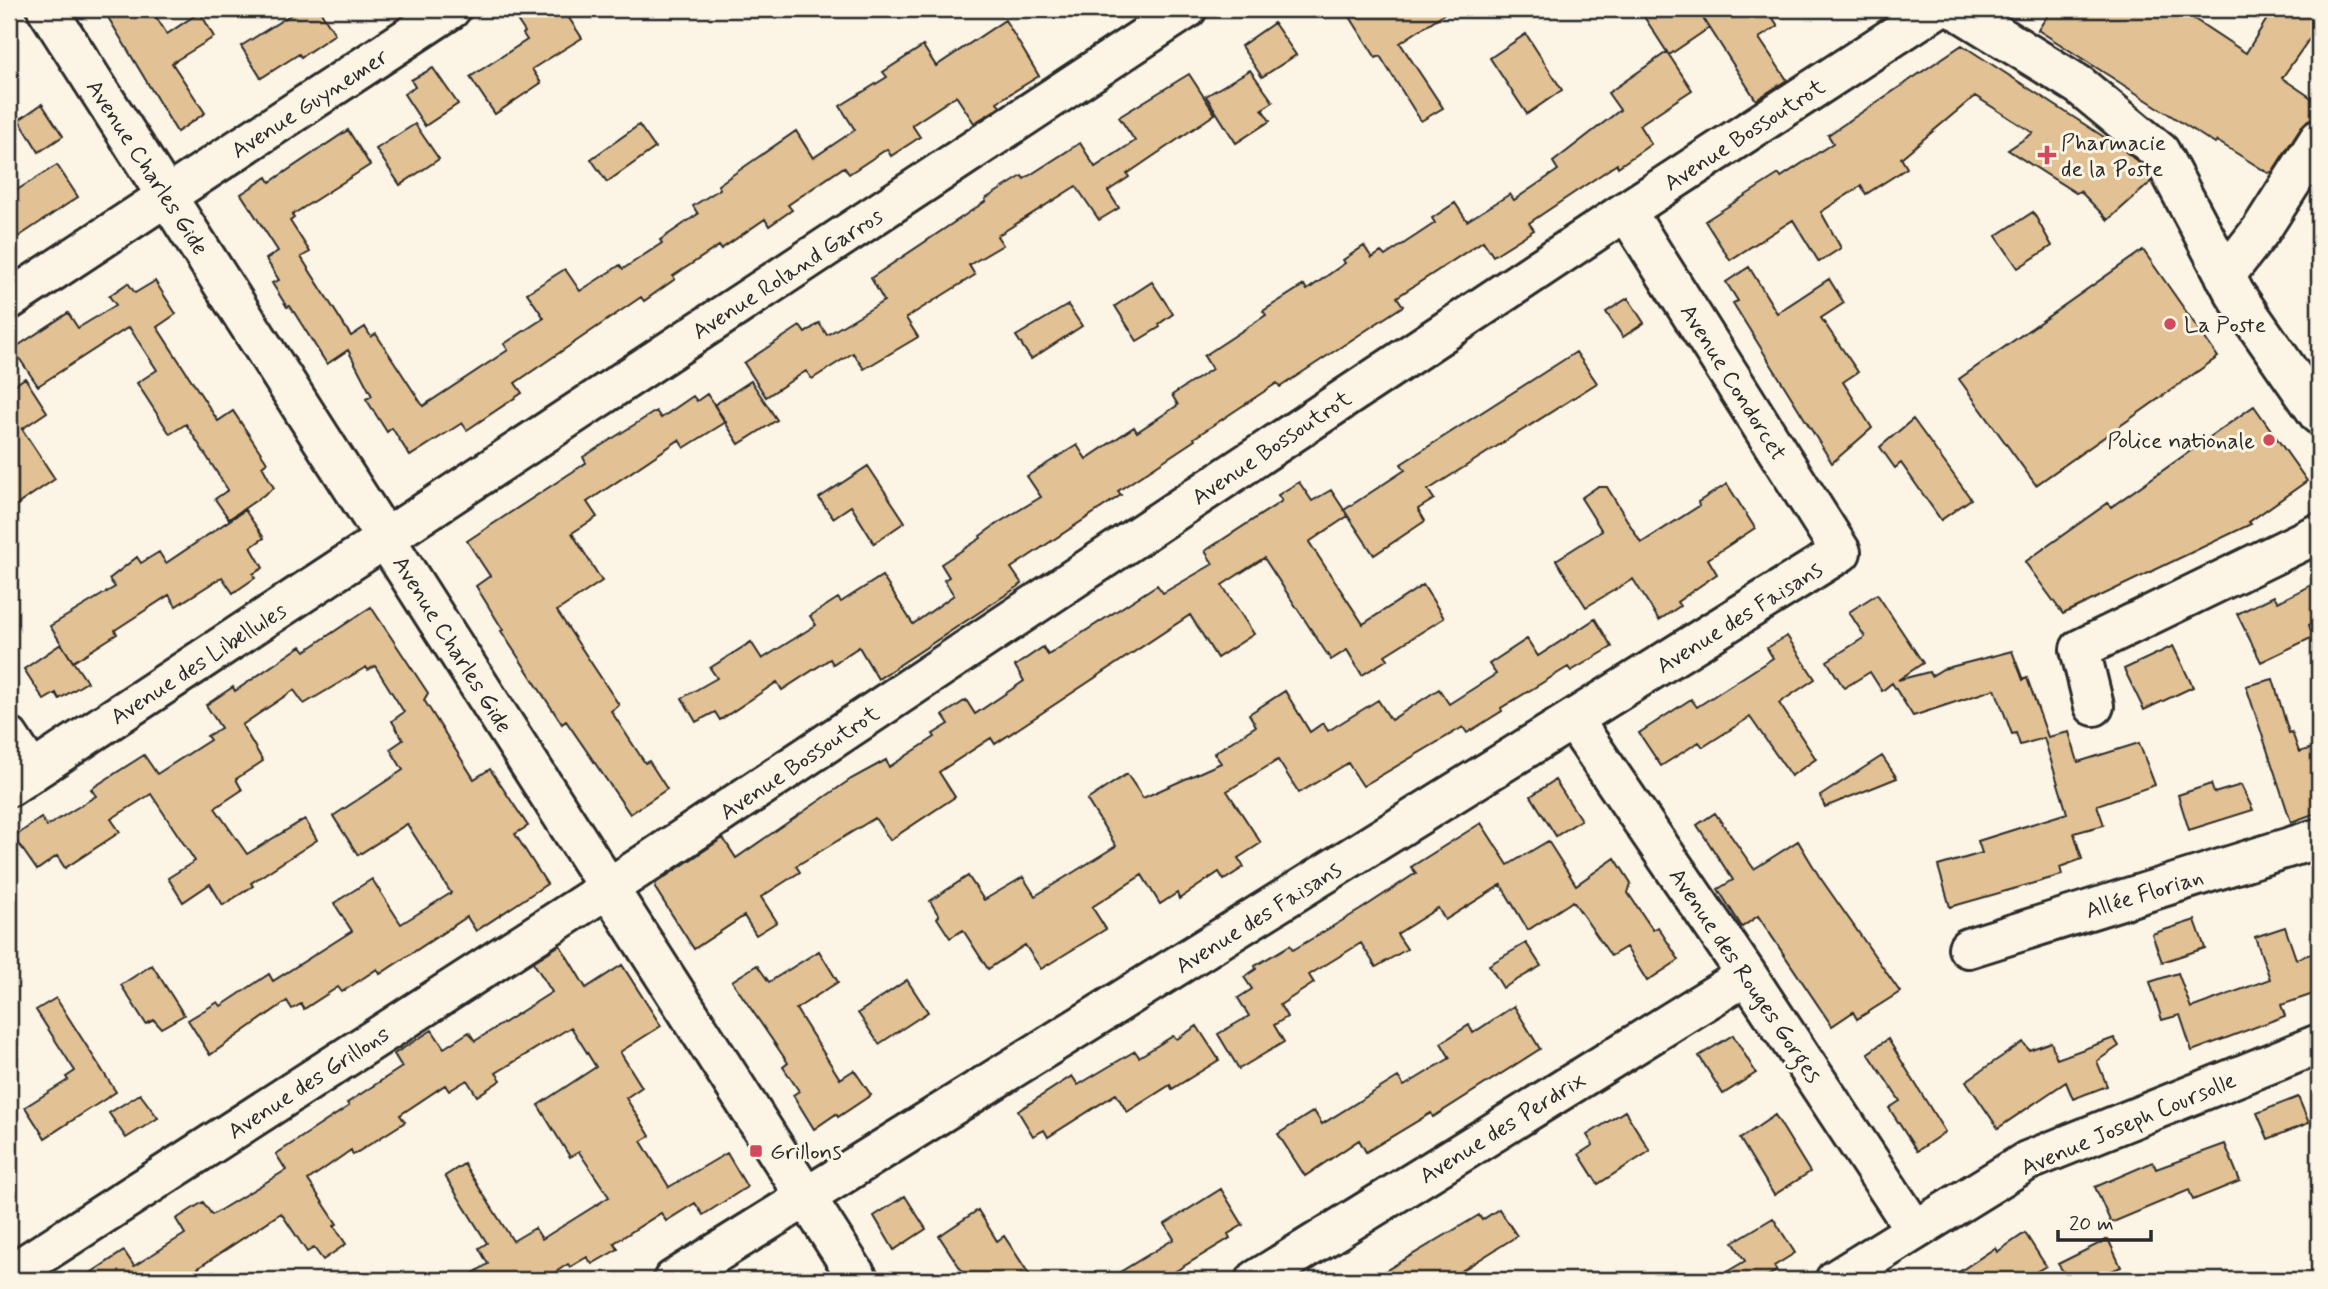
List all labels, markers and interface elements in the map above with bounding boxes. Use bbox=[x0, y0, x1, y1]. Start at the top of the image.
street label: Avenue Guynemer bbox=[226, 42, 395, 167]
street label: Avenue Bossoutrot bbox=[1659, 72, 1832, 199]
street label: Avenue Charles Gide bbox=[78, 75, 214, 262]
place label: Pharmacie de la Poste bbox=[2061, 129, 2166, 185]
marker: Pharmacie de la Poste bbox=[2039, 147, 2055, 163]
street label: Avenue Roland Garros bbox=[687, 202, 889, 348]
street label: Avenue Condorcet bbox=[1672, 299, 1793, 467]
place label: La Poste bbox=[2184, 311, 2266, 341]
marker: La Poste bbox=[2162, 316, 2178, 332]
street label: Avenue Bossoutrot bbox=[1187, 384, 1358, 513]
place label: Police nationale bbox=[2107, 427, 2255, 457]
marker: Police nationale bbox=[2261, 432, 2277, 448]
street label: Avenue Charles Gide bbox=[385, 551, 518, 739]
street label: Avenue des Faisans bbox=[1651, 555, 1829, 682]
street label: Avenue des Libellules bbox=[105, 596, 293, 733]
street label: Avenue Bossoutrot bbox=[715, 699, 886, 828]
street label: Avenue des Faisans bbox=[1170, 855, 1348, 982]
street label: Avenue des Rouges Gorges bbox=[1659, 863, 1828, 1091]
street label: Allée Florian bbox=[2082, 863, 2207, 927]
street label: Avenue des Grillons bbox=[222, 1020, 396, 1147]
street label: Avenue des Perdrix bbox=[1414, 1065, 1592, 1192]
street label: Avenue Joseph Coursolle bbox=[2017, 1066, 2241, 1184]
place label: Grillons bbox=[770, 1138, 842, 1168]
marker: Grillons bbox=[748, 1143, 764, 1159]
scale bar bbox=[2058, 1198, 2151, 1242]
text: 20 m bbox=[2069, 1210, 2114, 1238]

